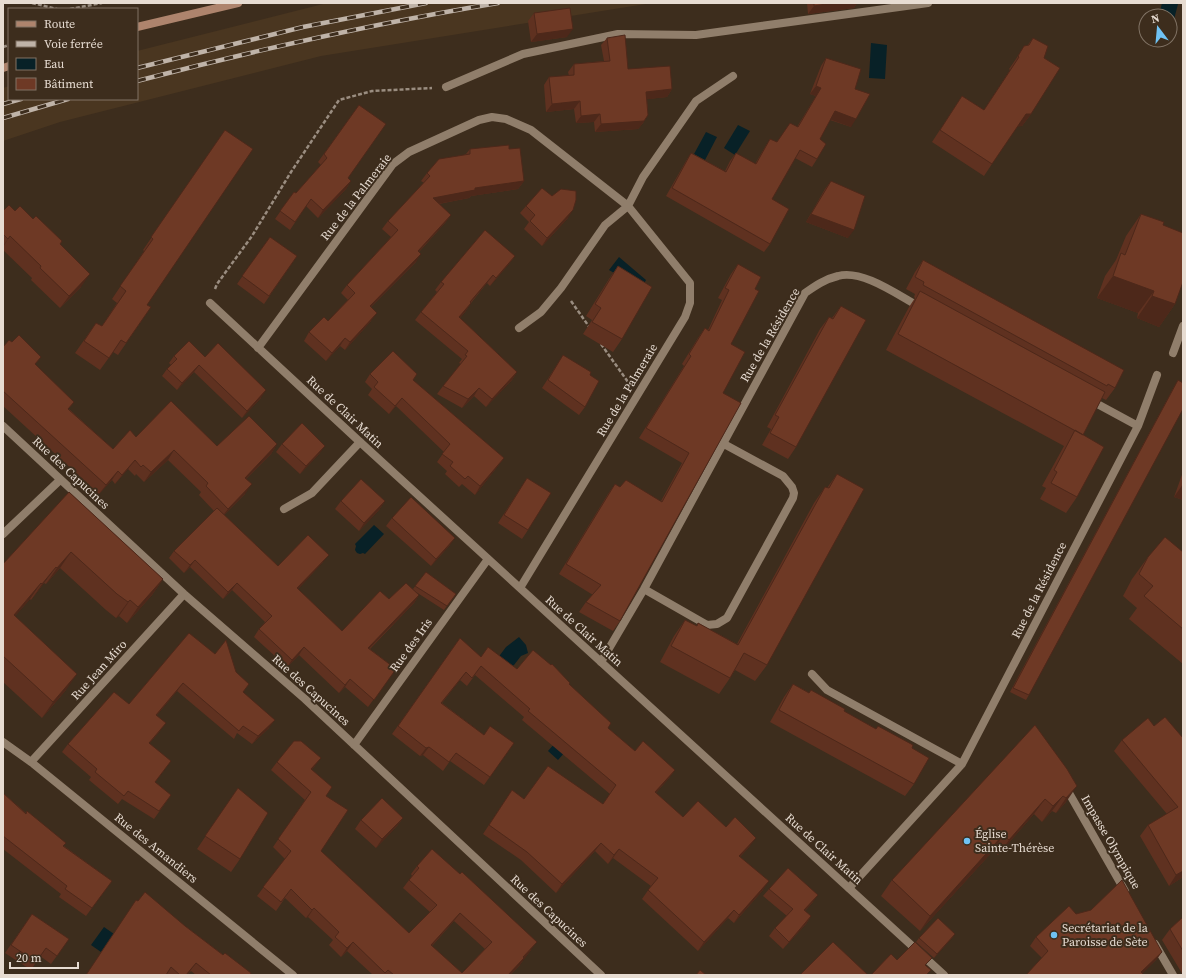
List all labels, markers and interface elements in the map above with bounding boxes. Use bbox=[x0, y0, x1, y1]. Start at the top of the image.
legend bbox=[8, 8, 138, 100]
north arrow bbox=[1138, 8, 1178, 48]
text: N bbox=[1149, 11, 1161, 27]
text: Route bbox=[44, 16, 75, 32]
text: Voie ferrée bbox=[44, 36, 103, 52]
text: Eau bbox=[44, 56, 64, 72]
text: Bâtiment bbox=[44, 76, 93, 92]
street label: Rue de la Palmeraie bbox=[317, 150, 395, 244]
street label: Rue de la Résidence bbox=[736, 285, 804, 385]
street label: Rue de la Palmeraie bbox=[593, 340, 661, 440]
street label: Rue de Clair Matin bbox=[303, 372, 387, 452]
street label: Rue des Capucines bbox=[29, 433, 113, 513]
street label: Rue de la Résidence bbox=[1008, 539, 1070, 641]
street label: Rue de Clair Matin bbox=[542, 592, 626, 670]
street label: Rue des Iris bbox=[386, 615, 436, 675]
street label: Rue Jean Miro bbox=[68, 636, 131, 704]
street label: Rue des Capucines bbox=[269, 651, 353, 729]
street label: Impasse Olympique bbox=[1077, 792, 1145, 892]
street label: Rue des Amandiers bbox=[111, 809, 201, 887]
street label: Rue de Clair Matin bbox=[782, 810, 866, 888]
place label: Église Sainte-Thérèse bbox=[975, 826, 1054, 856]
marker: Église Sainte-Thérèse bbox=[962, 836, 972, 846]
street label: Rue des Capucines bbox=[507, 871, 591, 951]
place label: Secrétariat de la Paroisse de Sète bbox=[1062, 920, 1149, 950]
marker: Secrétariat de la Paroisse de Sète bbox=[1049, 930, 1059, 940]
scale bar bbox=[10, 944, 78, 970]
text: 20 m bbox=[16, 950, 42, 966]

